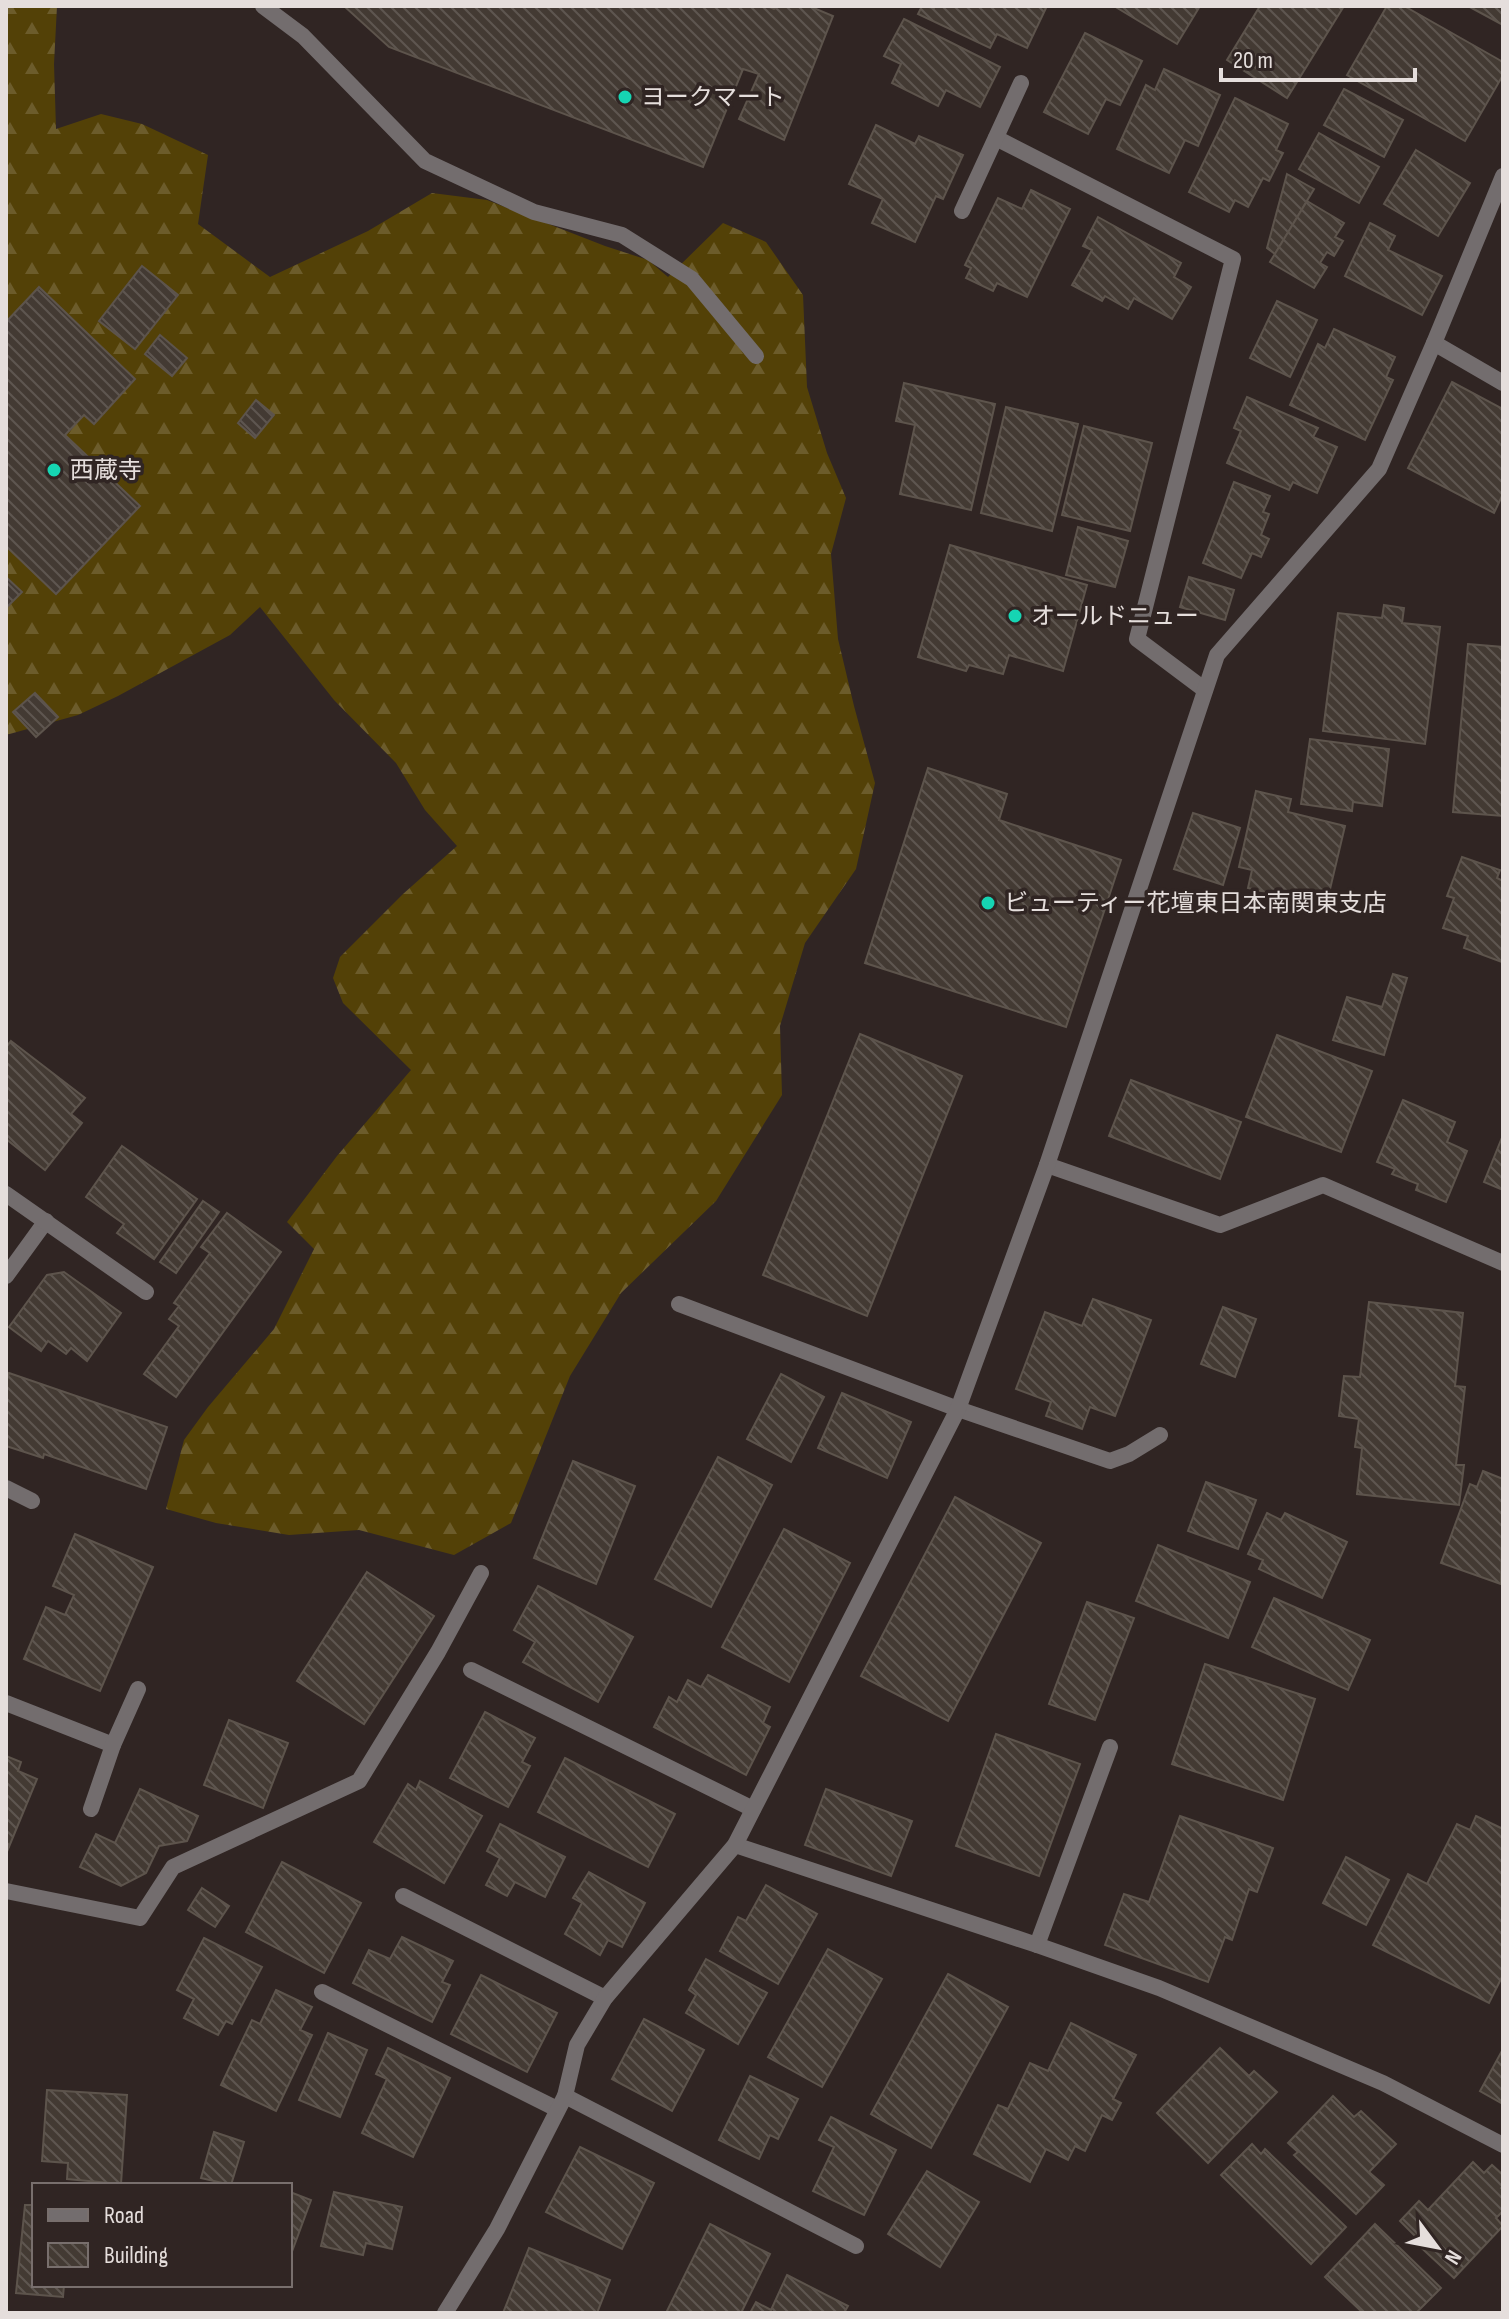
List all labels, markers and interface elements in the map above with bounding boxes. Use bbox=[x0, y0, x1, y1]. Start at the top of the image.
scale bar bbox=[1221, 32, 1415, 82]
text: 20 m bbox=[1233, 46, 1273, 75]
place label: ヨークマート bbox=[641, 83, 785, 112]
marker: ヨークマート bbox=[616, 88, 634, 106]
place label: 西蔵寺 bbox=[70, 456, 142, 485]
marker: 西蔵寺 bbox=[45, 461, 63, 479]
place label: オールドニュー bbox=[1031, 602, 1199, 631]
marker: オールドニュー bbox=[1006, 607, 1024, 625]
place label: ビューティー花壇東日本南関東支店 bbox=[1004, 889, 1387, 918]
marker: ビューティー花壇東日本南関東支店 bbox=[979, 894, 997, 912]
legend bbox=[32, 2183, 292, 2287]
text: Road bbox=[104, 2201, 144, 2230]
north arrow bbox=[1397, 2207, 1477, 2287]
text: Building bbox=[104, 2241, 168, 2270]
text: N bbox=[1438, 2245, 1467, 2269]

